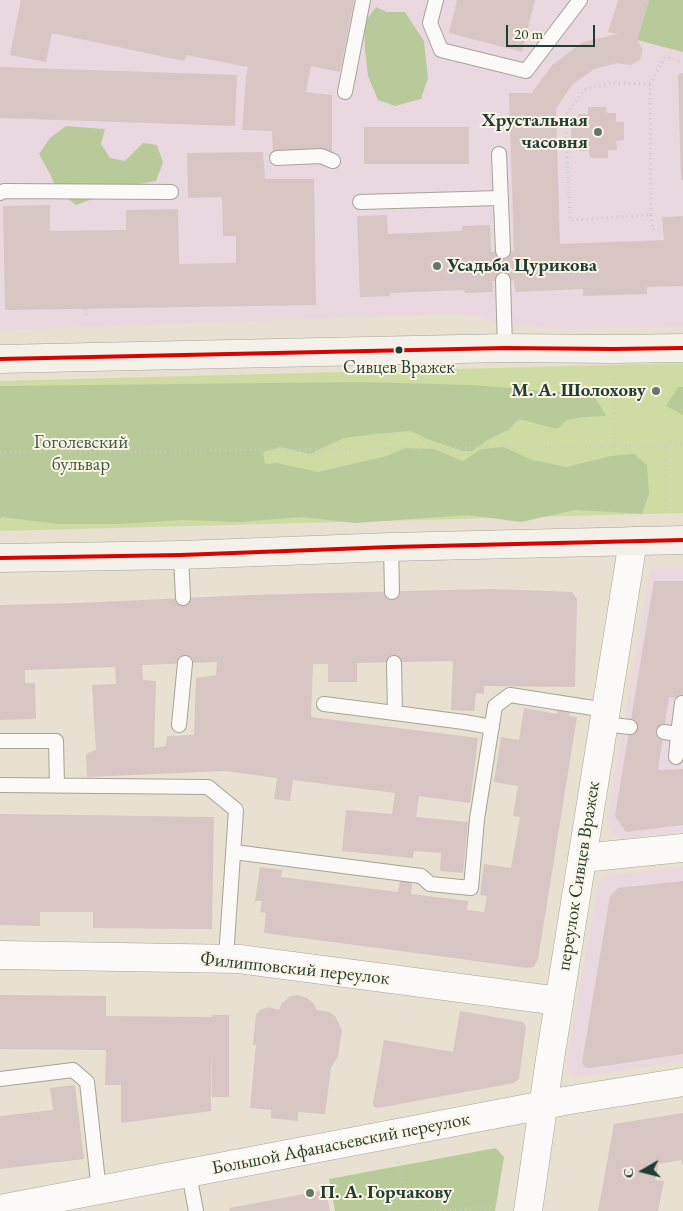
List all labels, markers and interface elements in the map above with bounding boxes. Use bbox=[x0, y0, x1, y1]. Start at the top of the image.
scale bar bbox=[508, 15, 597, 47]
text: 20 m bbox=[514, 24, 543, 43]
place label: Хрустальная часовня bbox=[481, 110, 588, 154]
marker: Хрустальная часовня bbox=[592, 126, 604, 138]
place label: Усадьба Цурикова bbox=[447, 255, 597, 277]
marker: Усадьба Цурикова bbox=[431, 260, 443, 272]
marker: Сивцев Вражек bbox=[394, 345, 404, 355]
place label: Сивцев Вражек bbox=[343, 357, 455, 379]
place label: М. А. Шолохову bbox=[511, 380, 646, 402]
marker: М. А. Шолохову bbox=[650, 385, 662, 397]
park label: Гоголевский бульвар bbox=[34, 432, 128, 476]
street label: переулок Сивцев Вражек bbox=[553, 780, 605, 972]
street label: Филипповский переулок bbox=[199, 948, 391, 990]
street label: Большой Афанасьевский переулок bbox=[210, 1108, 472, 1180]
north arrow bbox=[618, 1146, 668, 1196]
text: С bbox=[619, 1167, 638, 1179]
place label: П. А. Горчакову bbox=[320, 1182, 452, 1204]
marker: П. А. Горчакову bbox=[304, 1187, 316, 1199]

